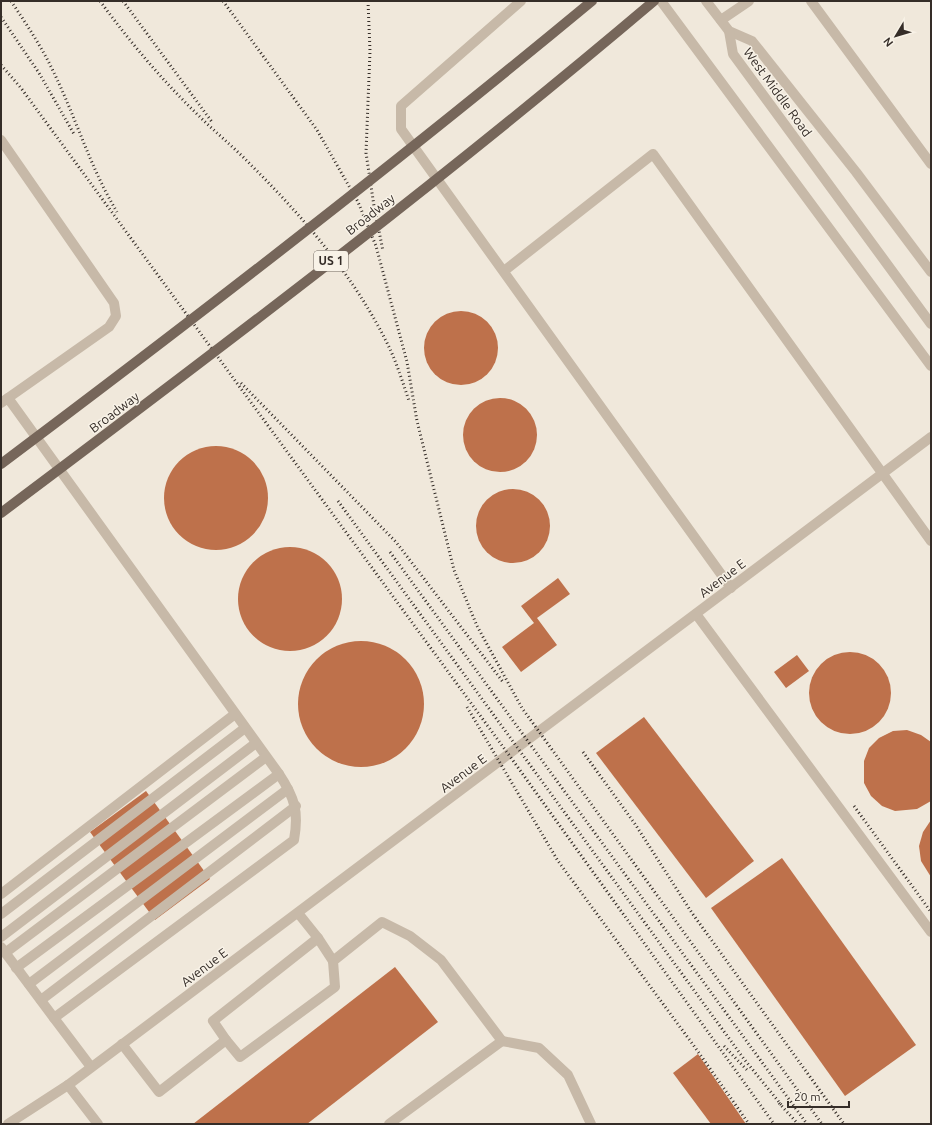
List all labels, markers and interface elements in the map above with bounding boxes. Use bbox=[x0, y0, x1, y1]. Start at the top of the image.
north arrow bbox=[876, 16, 916, 56]
text: N bbox=[881, 35, 895, 49]
street label: West Middle Road bbox=[741, 45, 815, 139]
street label: Broadway bbox=[343, 191, 397, 237]
road number: US 1 bbox=[314, 251, 348, 271]
street label: Broadway bbox=[87, 389, 141, 435]
street label: Avenue E bbox=[696, 556, 748, 600]
street label: Avenue E bbox=[437, 751, 489, 795]
street label: Avenue E bbox=[178, 945, 230, 989]
scale bar bbox=[788, 1083, 849, 1109]
text: 20 m bbox=[794, 1090, 821, 1103]

